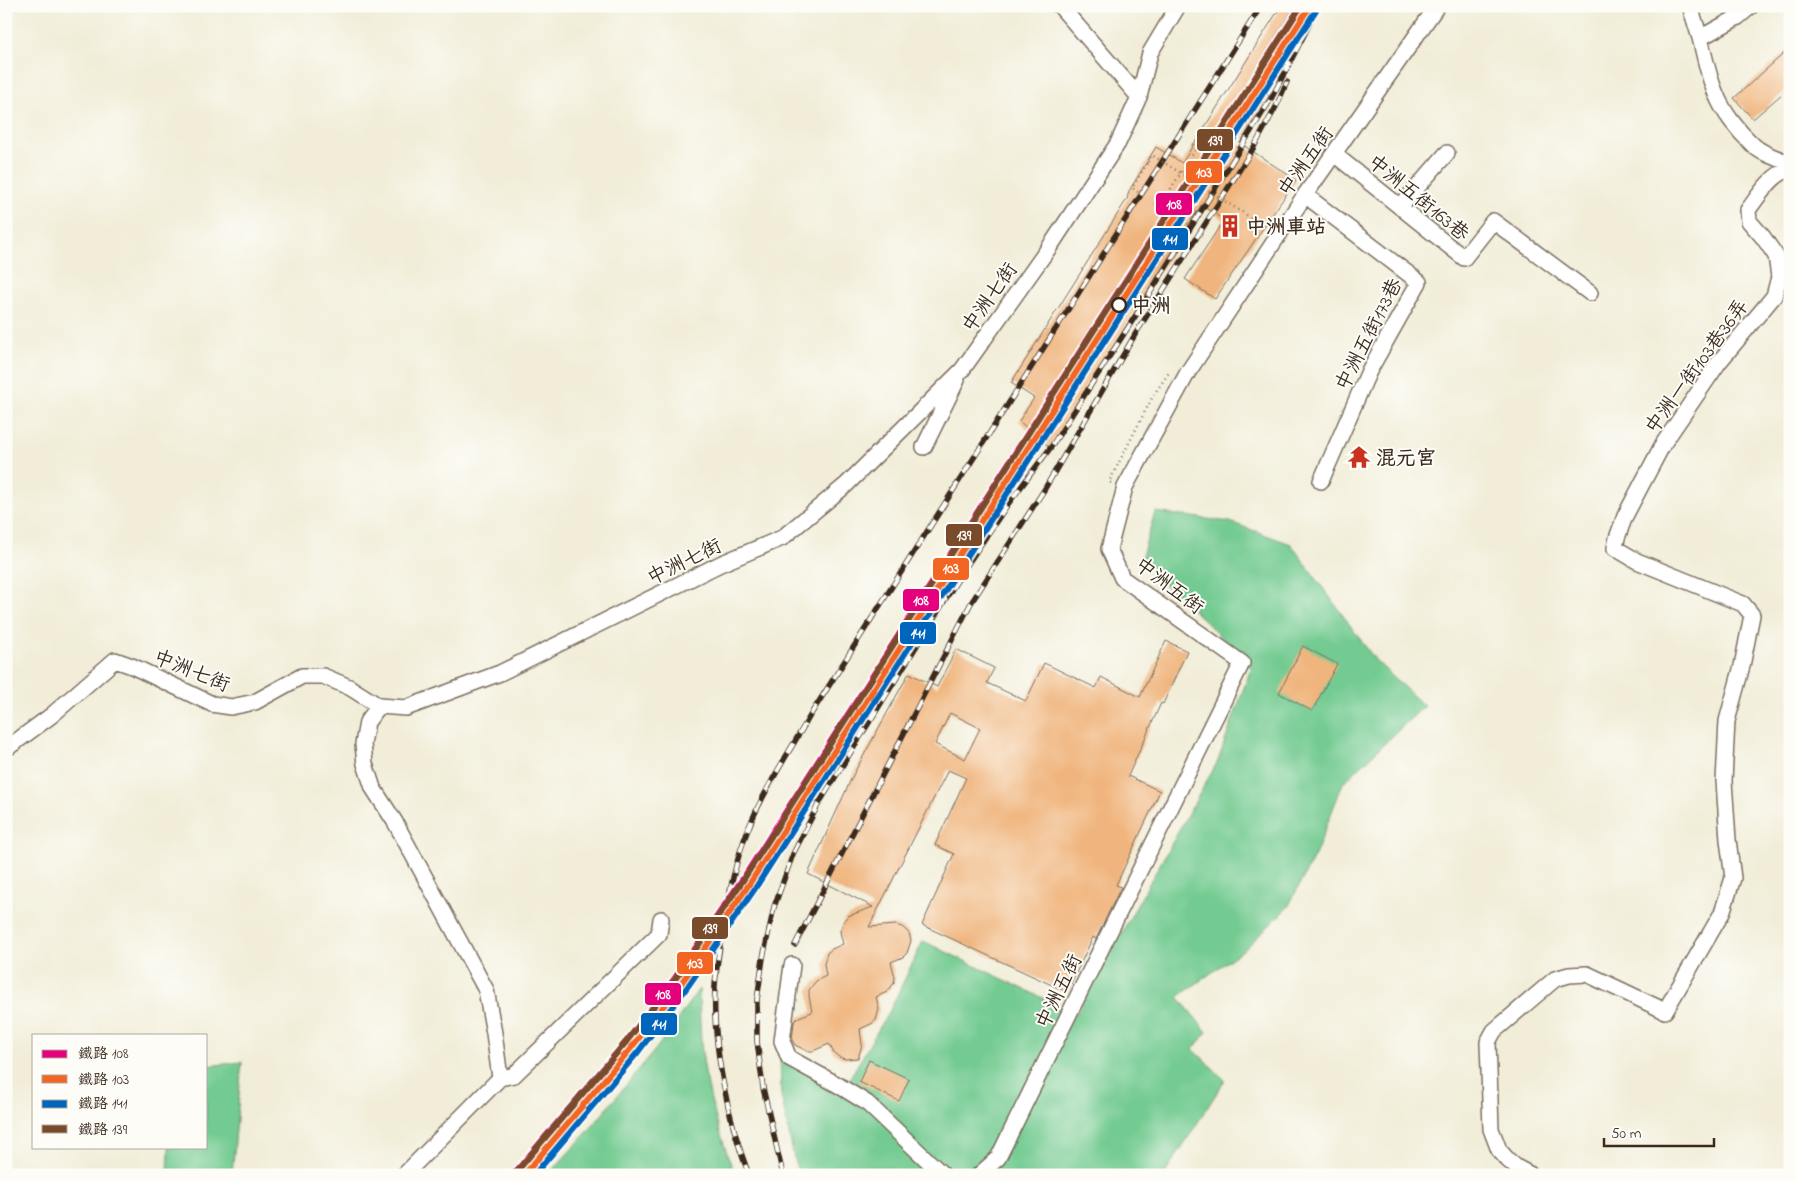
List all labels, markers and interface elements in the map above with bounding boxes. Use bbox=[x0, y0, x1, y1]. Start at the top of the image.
street label: 中洲五街 bbox=[1272, 121, 1342, 204]
line badge: 139 bbox=[1196, 128, 1234, 152]
text: 139 bbox=[1208, 131, 1223, 152]
street label: 中洲五街163巷 bbox=[1360, 149, 1475, 250]
line badge: 103 bbox=[1185, 160, 1223, 184]
text: 103 bbox=[1196, 163, 1212, 184]
line badge: 108 bbox=[1155, 192, 1193, 216]
text: 108 bbox=[1166, 195, 1183, 216]
building icon: 中洲車站 bbox=[1217, 213, 1243, 239]
place label: 中洲車站 bbox=[1246, 214, 1326, 243]
line badge: 141 bbox=[1151, 227, 1189, 251]
text: 141 bbox=[1163, 230, 1178, 251]
street label: 中洲七街 bbox=[956, 257, 1026, 340]
street label: 中洲五街173巷 bbox=[1329, 273, 1411, 396]
place label: 中洲 bbox=[1131, 293, 1171, 322]
street label: 中洲一街103巷36弄 bbox=[1639, 294, 1757, 441]
marker: 中洲 bbox=[1111, 297, 1127, 313]
temple icon: 混元宮 bbox=[1346, 444, 1372, 470]
place label: 混元宮 bbox=[1376, 445, 1436, 474]
line badge: 139 bbox=[945, 523, 983, 547]
text: 139 bbox=[957, 526, 972, 547]
street label: 中洲七街 bbox=[643, 533, 727, 594]
street label: 中洲五街 bbox=[1128, 551, 1209, 623]
line badge: 103 bbox=[932, 557, 970, 581]
text: 103 bbox=[943, 559, 959, 580]
line badge: 108 bbox=[902, 588, 940, 612]
text: 108 bbox=[913, 591, 930, 612]
line badge: 141 bbox=[899, 621, 937, 645]
text: 141 bbox=[911, 624, 926, 645]
street label: 中洲七街 bbox=[149, 644, 234, 701]
line badge: 139 bbox=[691, 916, 729, 940]
text: 139 bbox=[703, 919, 718, 940]
street label: 中洲五街 bbox=[1030, 950, 1091, 1034]
line badge: 103 bbox=[676, 951, 714, 975]
text: 103 bbox=[687, 954, 703, 975]
line badge: 108 bbox=[644, 982, 682, 1006]
text: 108 bbox=[655, 985, 672, 1006]
line badge: 141 bbox=[640, 1012, 678, 1036]
text: 141 bbox=[652, 1015, 667, 1036]
legend bbox=[32, 1034, 208, 1148]
text: 鐵路 108 bbox=[78, 1043, 129, 1065]
text: 鐵路 103 bbox=[78, 1069, 129, 1091]
text: 鐵路 141 bbox=[78, 1093, 128, 1115]
scale bar bbox=[1604, 1116, 1714, 1148]
text: 鐵路 139 bbox=[78, 1119, 128, 1141]
text: 50 m bbox=[1611, 1123, 1642, 1145]

